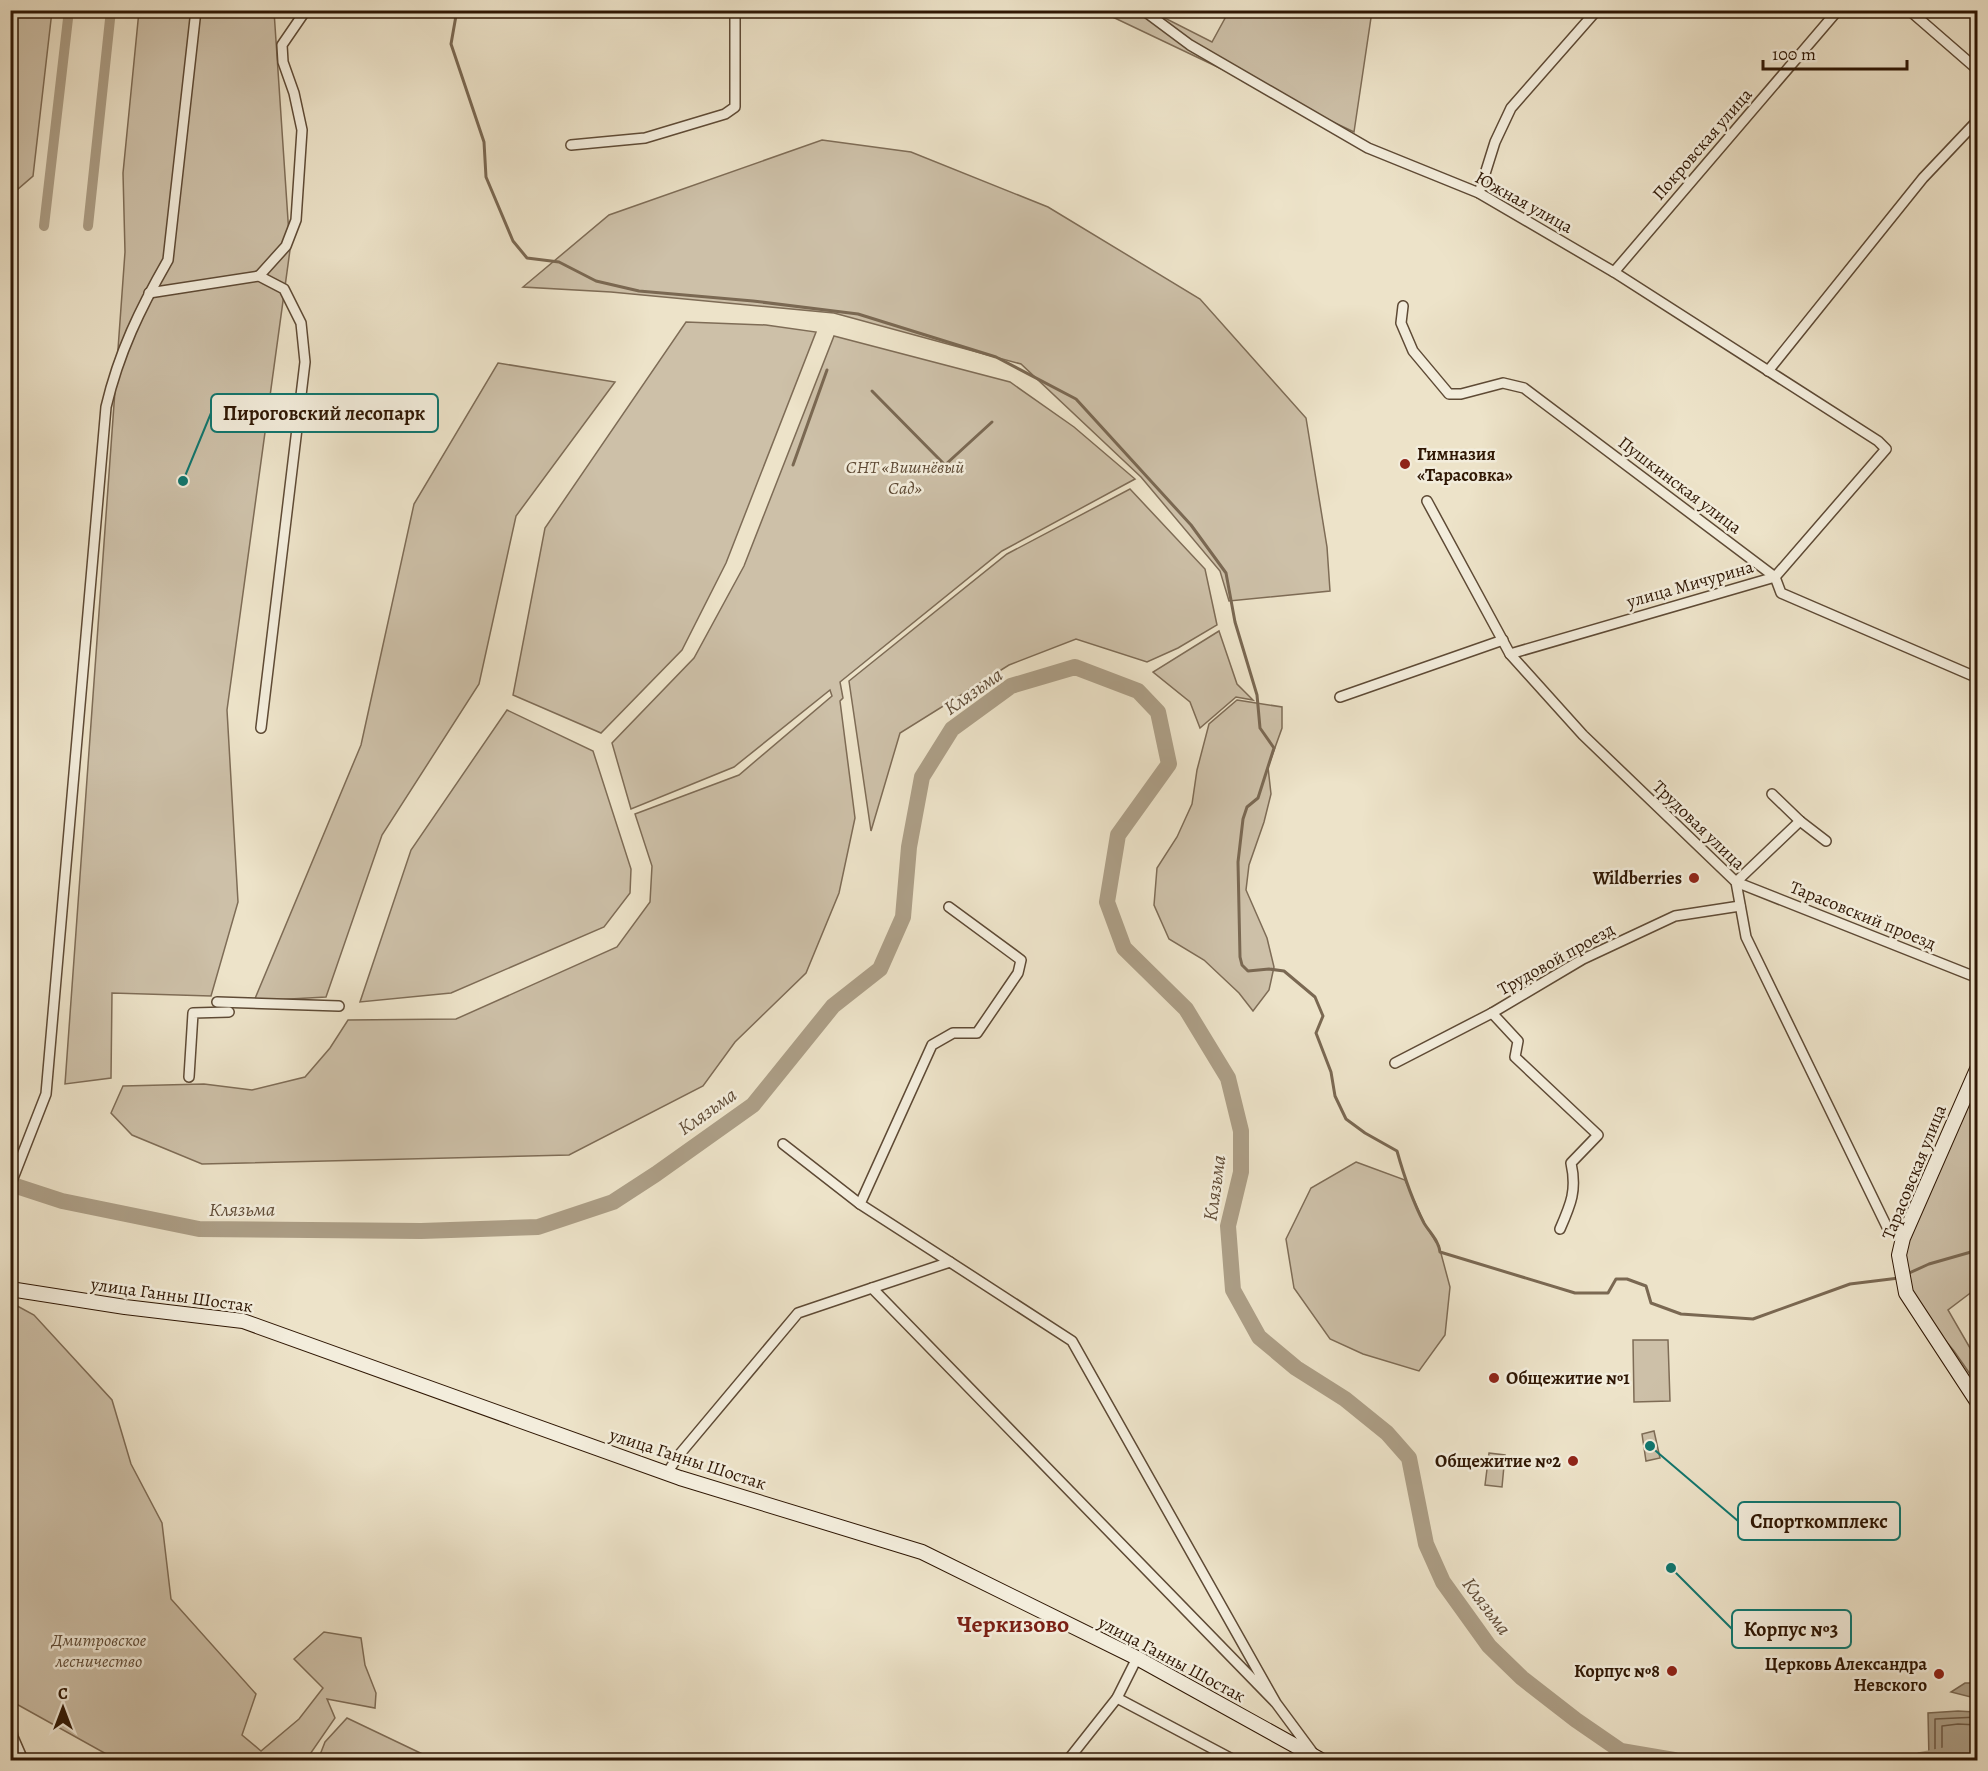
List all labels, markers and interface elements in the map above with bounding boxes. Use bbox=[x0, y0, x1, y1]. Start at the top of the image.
scale bar bbox=[1763, 33, 1907, 71]
text: 100 m bbox=[1772, 42, 1816, 66]
street label: Покровская улица bbox=[1647, 82, 1758, 205]
street label: Южная улица bbox=[1471, 165, 1578, 239]
callout: Пироговский лесопарк bbox=[211, 394, 438, 432]
text: Пироговский лесопарк bbox=[223, 400, 426, 427]
street label: Пушкинская улица bbox=[1613, 431, 1747, 540]
place label: Гимназия «Тарасовка» bbox=[1417, 442, 1513, 487]
park label: СНТ «Вишнёвый Сад» bbox=[846, 455, 964, 500]
marker: Гимназия «Тарасовка» bbox=[1398, 457, 1412, 471]
street label: улица Мичурина bbox=[1623, 554, 1757, 614]
water label: Клязьма bbox=[938, 661, 1008, 722]
street label: Трудовая улица bbox=[1648, 775, 1751, 876]
place label: Wildberries bbox=[1592, 866, 1682, 890]
marker: Wildberries bbox=[1687, 871, 1701, 885]
street label: Тарасовский проезд bbox=[1786, 875, 1940, 955]
street label: Трудовой проезд bbox=[1493, 917, 1619, 1001]
water label: Клязьма bbox=[672, 1081, 742, 1142]
street label: Тарасовская улица bbox=[1876, 1100, 1952, 1243]
water label: Клязьма bbox=[1197, 1153, 1232, 1223]
water label: Клязьма bbox=[209, 1196, 275, 1223]
street label: улица Ганны Шостак bbox=[88, 1272, 255, 1318]
place label: Общежитие №1 bbox=[1506, 1366, 1630, 1390]
marker: Общежитие №1 bbox=[1487, 1371, 1501, 1385]
street label: улица Ганны Шостак bbox=[606, 1422, 769, 1496]
place label: Общежитие №2 bbox=[1435, 1449, 1561, 1473]
marker: Общежитие №2 bbox=[1566, 1454, 1580, 1468]
callout: Спорткомплекс bbox=[1738, 1502, 1900, 1540]
text: Спорткомплекс bbox=[1750, 1508, 1888, 1535]
water label: Клязьма bbox=[1456, 1572, 1517, 1641]
district label: Черкизово bbox=[957, 1608, 1069, 1640]
street label: улица Ганны Шостак bbox=[1093, 1610, 1250, 1708]
callout: Корпус №3 bbox=[1732, 1610, 1851, 1648]
text: Корпус №3 bbox=[1744, 1616, 1838, 1643]
park label: Дмитровское лесничество bbox=[50, 1628, 147, 1673]
place label: Церковь Александра Невского bbox=[1765, 1652, 1927, 1697]
place label: Корпус №8 bbox=[1574, 1659, 1660, 1683]
marker: Корпус №8 bbox=[1665, 1664, 1679, 1678]
marker: Церковь Александра Невского bbox=[1932, 1667, 1946, 1681]
north arrow bbox=[33, 1678, 93, 1738]
text: С bbox=[58, 1683, 68, 1705]

